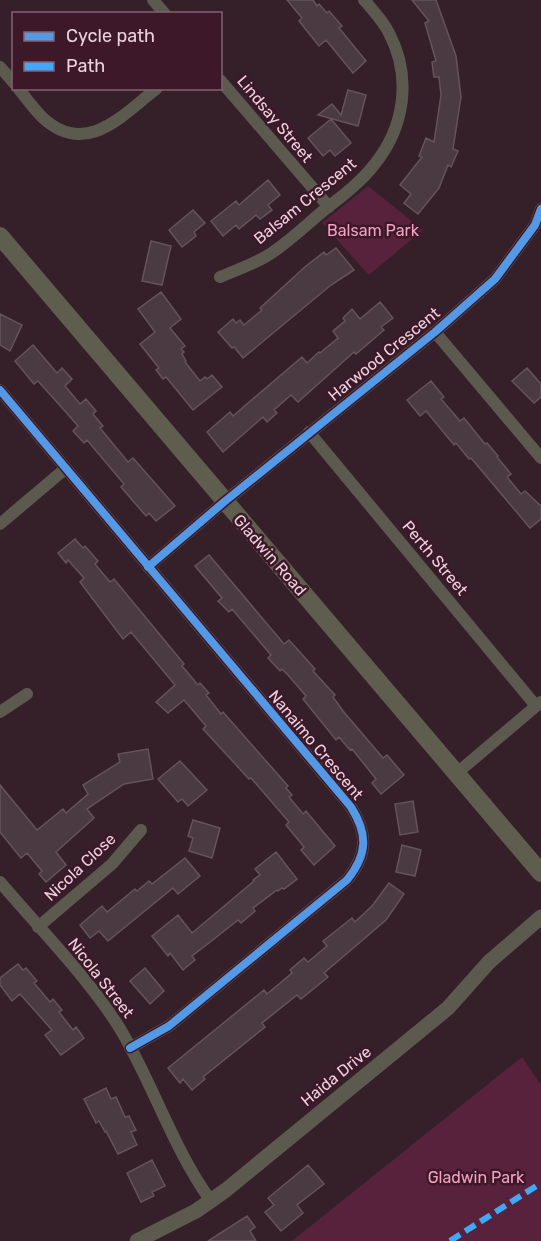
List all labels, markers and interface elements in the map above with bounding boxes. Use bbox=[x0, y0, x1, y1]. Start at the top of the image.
legend bbox=[12, 12, 222, 90]
text: Cycle path bbox=[66, 25, 155, 47]
text: Path bbox=[66, 55, 105, 77]
street label: Lindsay Street bbox=[233, 72, 317, 166]
street label: Balsam Crescent bbox=[250, 154, 360, 248]
park label: Balsam Park bbox=[327, 221, 420, 240]
street label: Harwood Crescent bbox=[324, 303, 444, 405]
street label: Gladwin Road bbox=[230, 511, 310, 599]
street label: Perth Street bbox=[398, 517, 472, 599]
street label: Nanaimo Crescent bbox=[265, 686, 367, 804]
street label: Nicola Close bbox=[40, 829, 120, 905]
street label: Nicola Street bbox=[64, 934, 138, 1022]
street label: Haida Drive bbox=[297, 1042, 375, 1110]
park label: Gladwin Park bbox=[428, 1168, 525, 1187]

